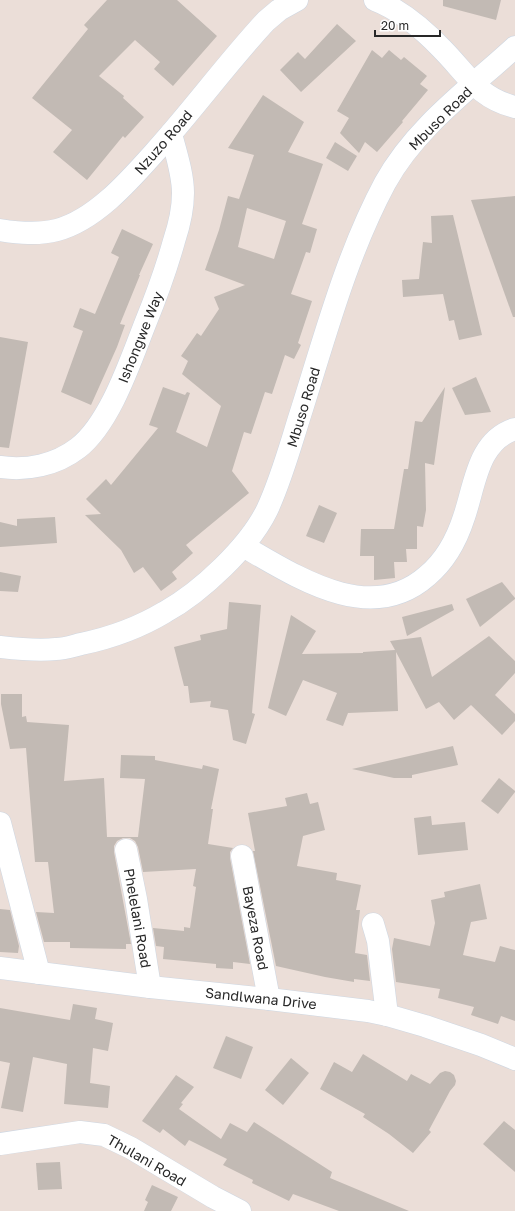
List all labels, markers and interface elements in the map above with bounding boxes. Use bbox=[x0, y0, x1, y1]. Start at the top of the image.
scale bar bbox=[375, 12, 440, 38]
text: 20 m bbox=[381, 18, 409, 33]
street label: Mbuso Road bbox=[405, 83, 475, 153]
street label: Nzuzo Road bbox=[130, 106, 196, 178]
street label: Ishongwe Way bbox=[114, 289, 166, 385]
street label: Mbuso Road bbox=[283, 365, 323, 449]
street label: Phelelani Road bbox=[121, 867, 155, 969]
street label: Bayeza Road bbox=[239, 884, 273, 972]
street label: Sandlwana Drive bbox=[204, 984, 318, 1012]
street label: Thulani Road bbox=[105, 1131, 189, 1189]

